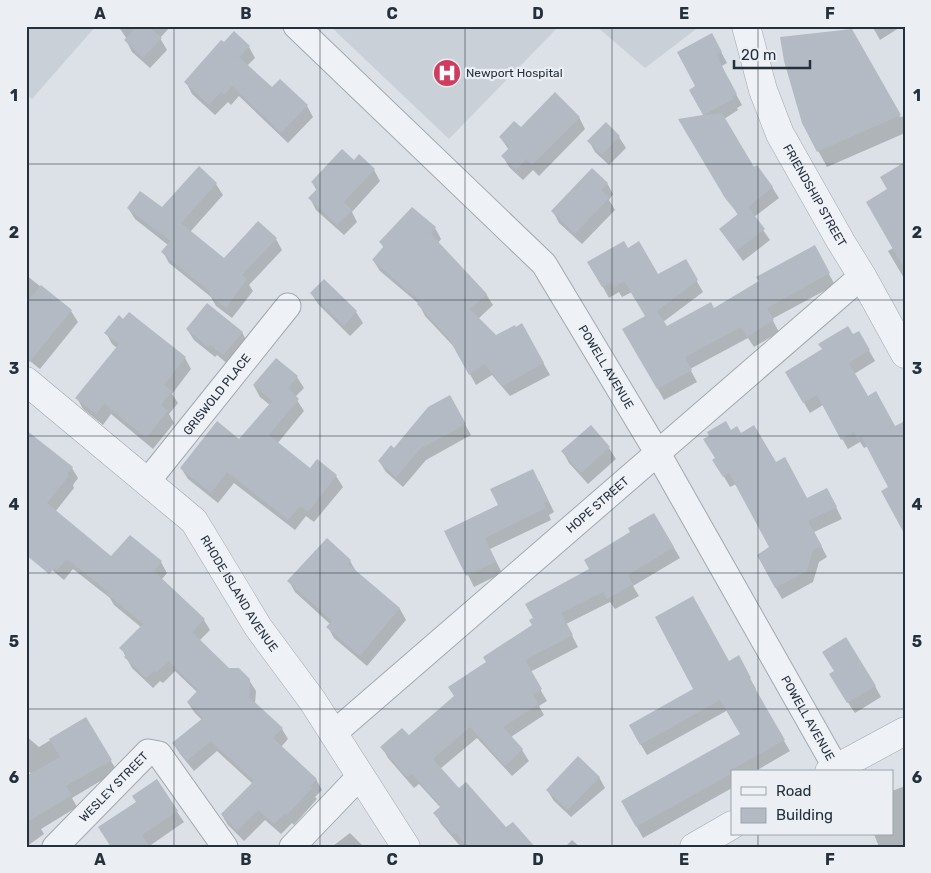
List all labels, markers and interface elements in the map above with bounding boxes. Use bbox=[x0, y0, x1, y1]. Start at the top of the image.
text: A bbox=[94, 4, 106, 23]
text: B bbox=[240, 4, 252, 23]
text: C bbox=[386, 4, 398, 23]
text: D bbox=[532, 4, 544, 23]
text: E bbox=[679, 4, 689, 23]
text: F bbox=[825, 4, 835, 23]
scale bar bbox=[734, 38, 810, 70]
text: 20 m bbox=[741, 46, 776, 64]
hospital icon: Newport Hospital bbox=[432, 58, 462, 88]
place label: Newport Hospital bbox=[466, 66, 563, 80]
text: 1 bbox=[10, 86, 18, 105]
text: 1 bbox=[913, 86, 921, 105]
street label: FRIENDSHIP STREET bbox=[780, 142, 849, 249]
text: 2 bbox=[9, 223, 19, 242]
text: 2 bbox=[912, 223, 922, 242]
street label: POWELL AVENUE bbox=[575, 323, 636, 411]
street label: GRISWOLD PLACE bbox=[180, 351, 254, 438]
text: 3 bbox=[9, 359, 19, 378]
text: 3 bbox=[912, 359, 922, 378]
street label: HOPE STREET bbox=[563, 474, 632, 536]
text: 4 bbox=[9, 495, 20, 514]
text: 4 bbox=[912, 495, 923, 514]
street label: RHODE ISLAND AVENUE bbox=[197, 533, 281, 654]
text: 5 bbox=[9, 632, 19, 651]
text: 5 bbox=[912, 632, 922, 651]
street label: POWELL AVENUE bbox=[778, 673, 837, 763]
street label: WESLEY STREET bbox=[76, 749, 151, 825]
text: 6 bbox=[9, 768, 19, 787]
text: 6 bbox=[912, 768, 922, 787]
legend bbox=[731, 770, 894, 836]
text: Road bbox=[776, 782, 812, 800]
text: Building bbox=[776, 806, 833, 824]
text: A bbox=[94, 850, 106, 869]
text: B bbox=[240, 850, 252, 869]
text: C bbox=[386, 850, 398, 869]
text: D bbox=[532, 850, 544, 869]
text: E bbox=[679, 850, 689, 869]
text: F bbox=[825, 850, 835, 869]

